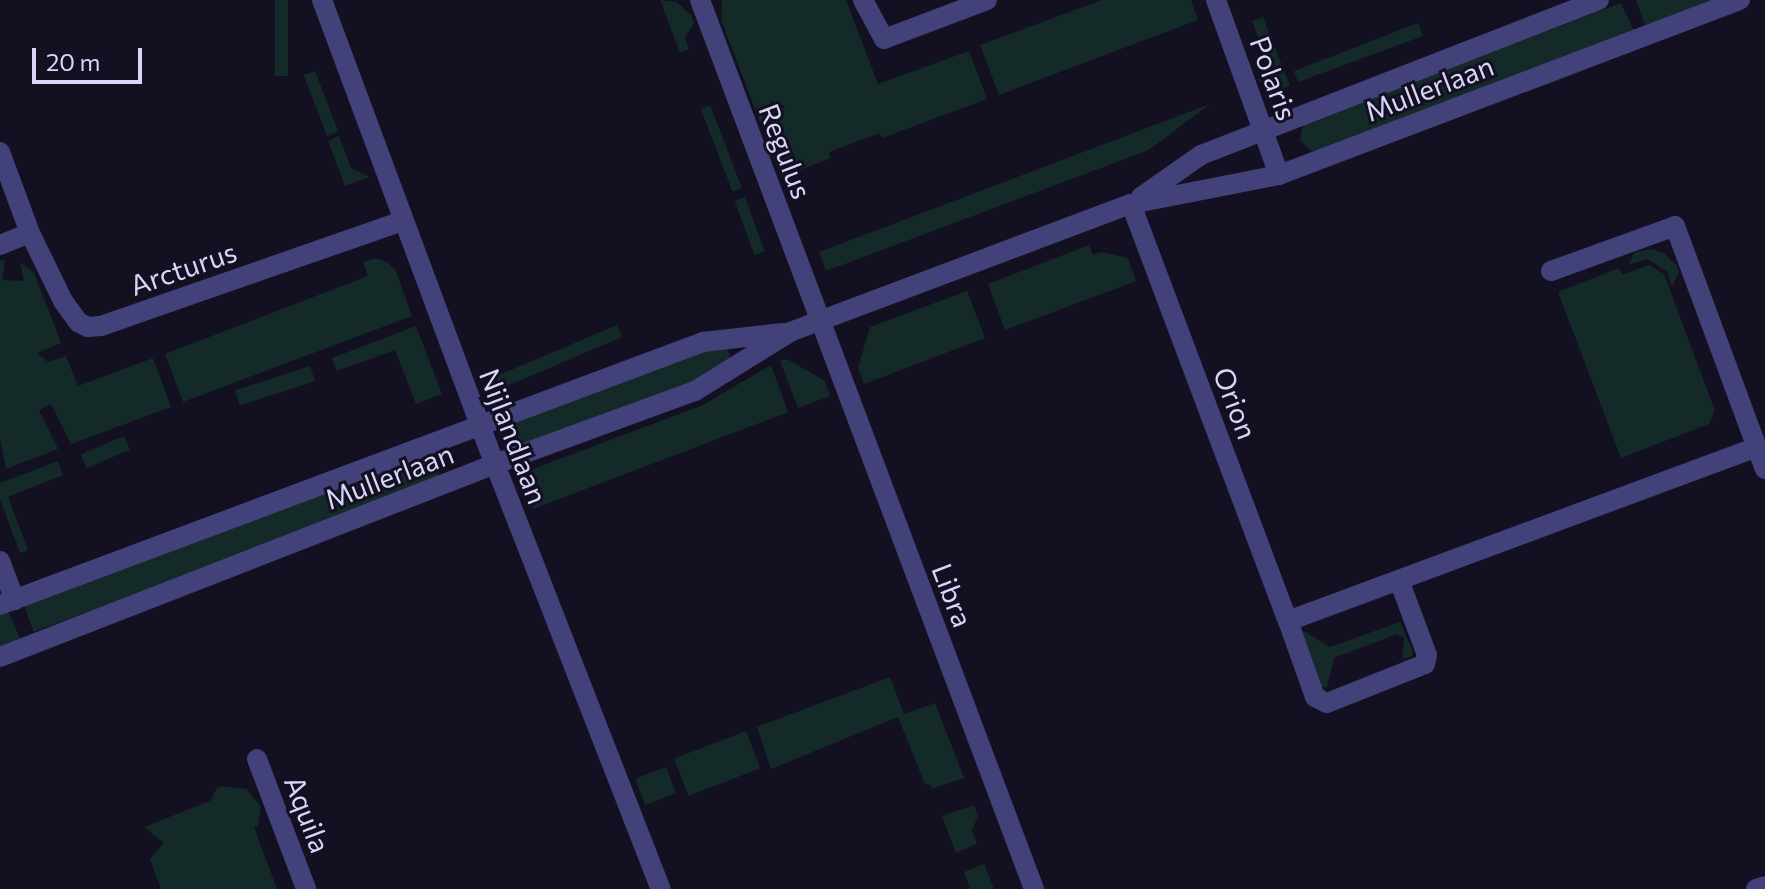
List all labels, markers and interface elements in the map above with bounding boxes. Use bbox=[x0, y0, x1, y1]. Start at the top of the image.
scale bar bbox=[36, 32, 146, 82]
street label: Polaris bbox=[1243, 32, 1305, 124]
text: 20 m bbox=[46, 47, 100, 76]
street label: Mullerlaan bbox=[1360, 48, 1498, 128]
street label: Regulus bbox=[753, 99, 819, 203]
street label: Arcturus bbox=[125, 234, 241, 302]
street label: Orion bbox=[1207, 362, 1265, 444]
street label: Nijlandlaan bbox=[473, 364, 555, 508]
street label: Mullerlaan bbox=[320, 436, 458, 516]
street label: Libra bbox=[926, 558, 980, 632]
street label: Aquila bbox=[278, 771, 338, 857]

